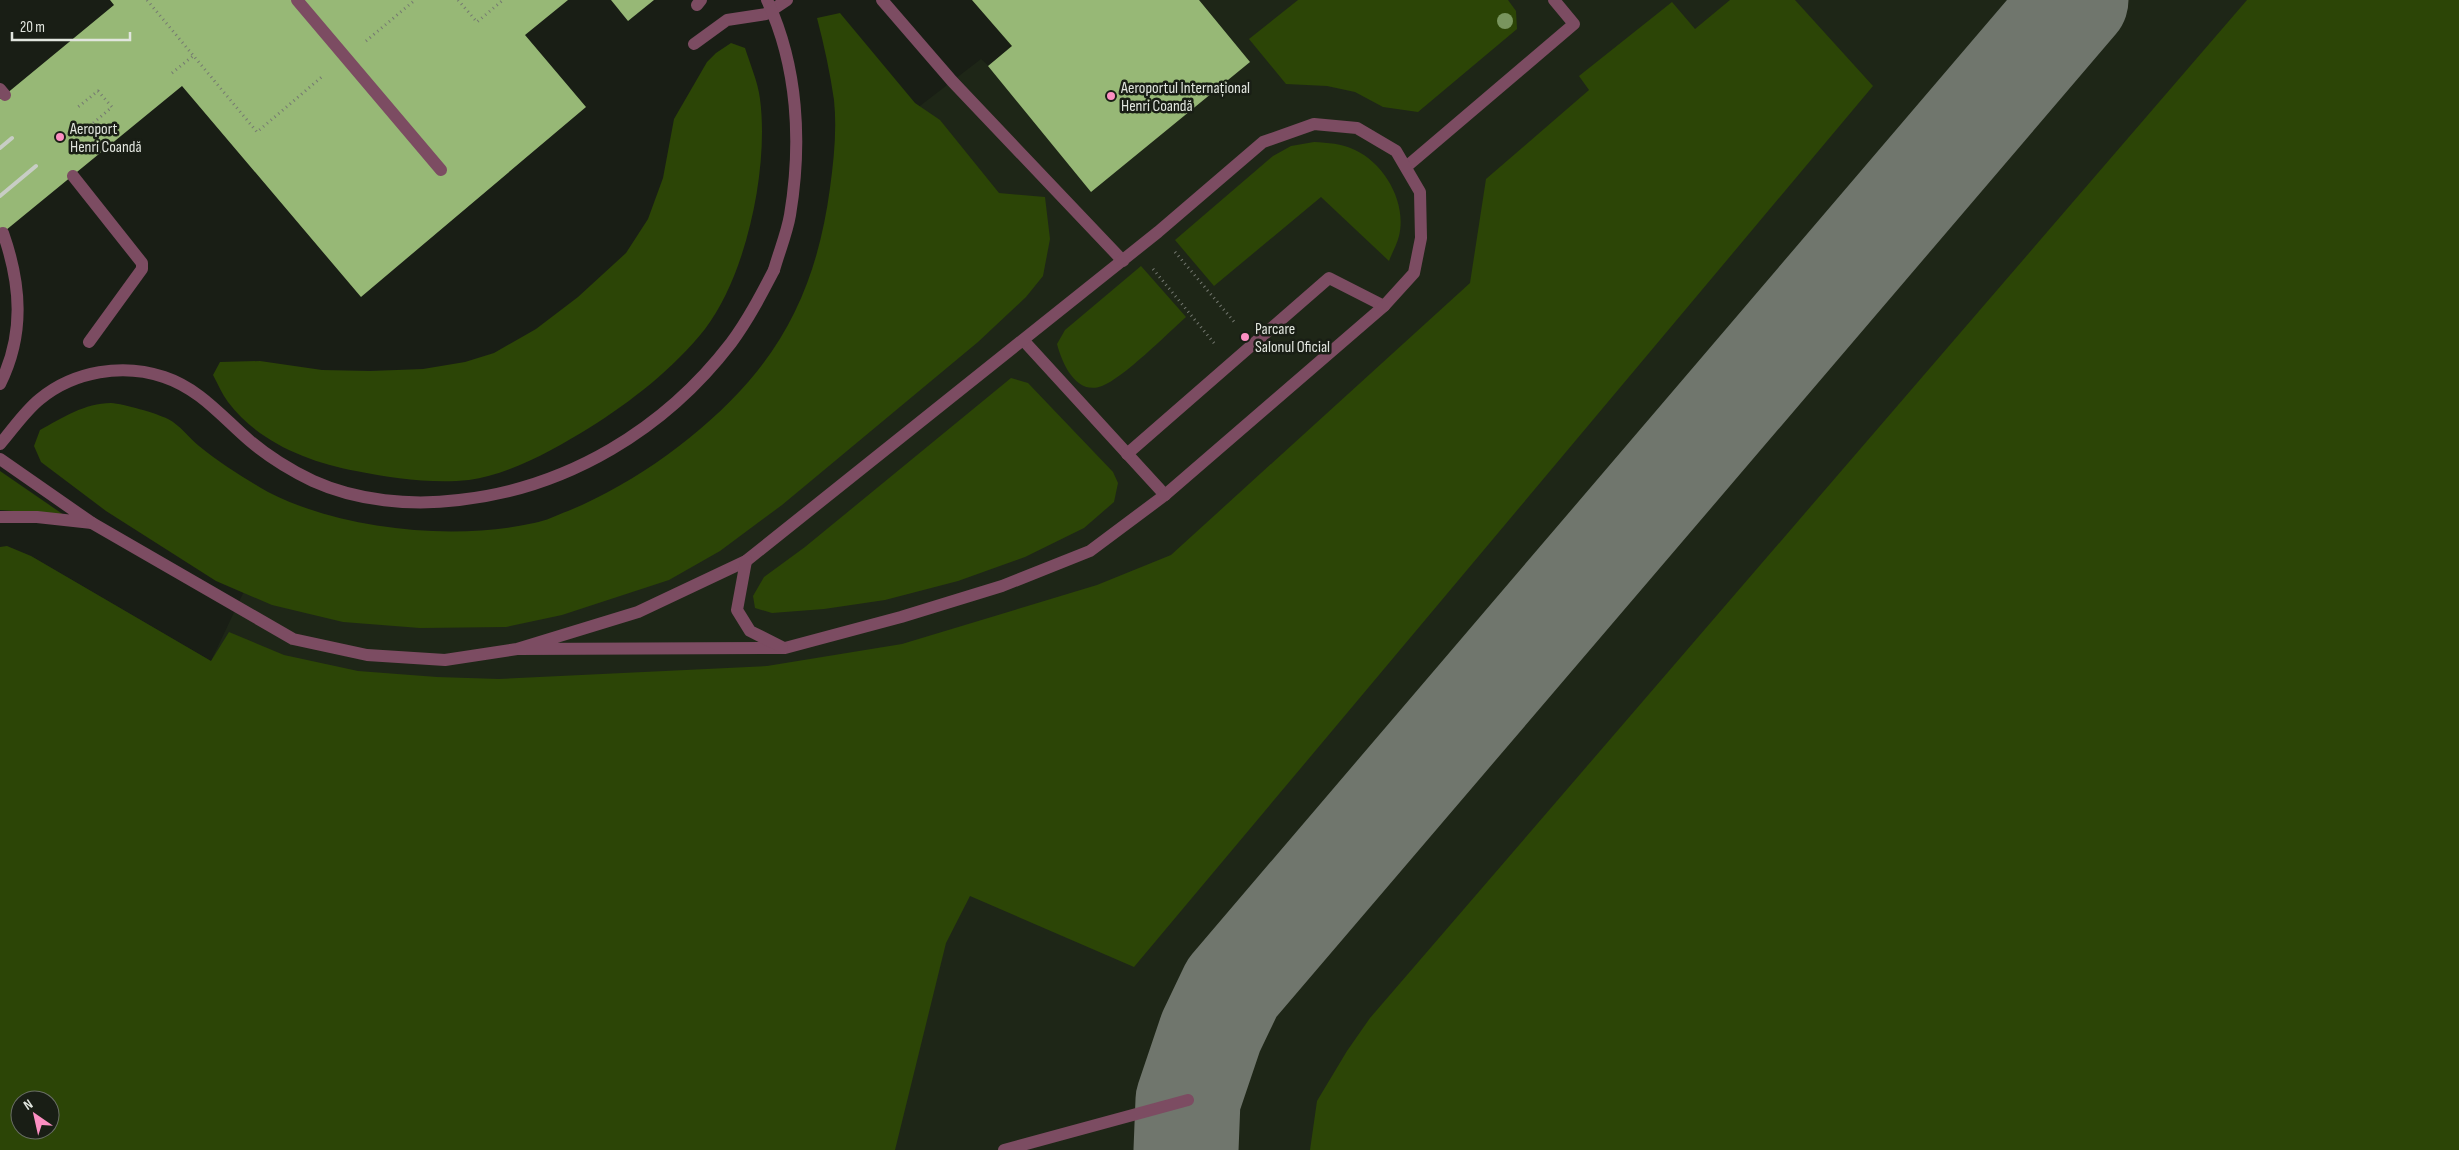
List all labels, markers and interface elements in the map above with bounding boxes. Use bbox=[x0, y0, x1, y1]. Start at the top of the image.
scale bar bbox=[12, 10, 130, 42]
text: 20 m bbox=[20, 18, 45, 37]
place label: Aeroportul Internațional Henri Coandă bbox=[1120, 79, 1250, 116]
marker: Aeroportul Internațional Henri Coandă bbox=[1105, 90, 1117, 102]
place label: Aeroport Henri Coandă bbox=[69, 120, 142, 157]
marker: Aeroport Henri Coandă bbox=[54, 131, 66, 143]
place label: Parcare Salonul Oficial bbox=[1255, 320, 1330, 357]
marker: Parcare Salonul Oficial bbox=[1239, 331, 1251, 343]
north arrow bbox=[10, 1090, 60, 1140]
text: N bbox=[20, 1095, 36, 1114]

